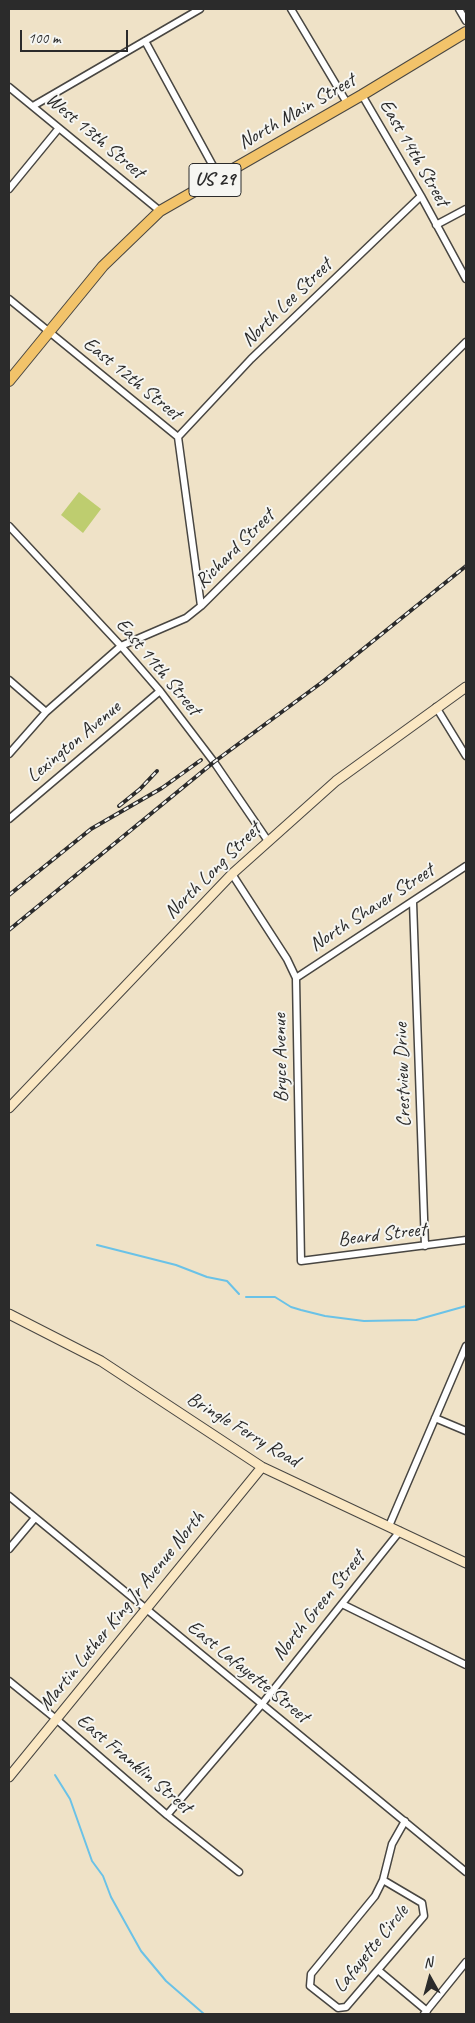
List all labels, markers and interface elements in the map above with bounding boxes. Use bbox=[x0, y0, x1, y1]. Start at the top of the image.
scale bar bbox=[22, 20, 130, 52]
text: 100 m bbox=[28, 29, 60, 48]
street label: North Main Street bbox=[234, 69, 360, 155]
street label: West 13th Street bbox=[41, 88, 149, 184]
street label: East 14th Street bbox=[374, 95, 454, 211]
road number: US 29 bbox=[189, 164, 241, 196]
street label: North Lee Street bbox=[237, 254, 337, 352]
street label: East 12th Street bbox=[78, 332, 186, 426]
street label: Richard Street bbox=[190, 504, 280, 594]
street label: East 11th Street bbox=[110, 613, 206, 721]
street label: Lexington Avenue bbox=[22, 696, 126, 788]
street label: North Long Street bbox=[160, 818, 266, 924]
street label: North Shaver Street bbox=[305, 859, 439, 957]
street label: Bryce Avenue bbox=[268, 1013, 294, 1103]
street label: Crestview Drive bbox=[389, 1022, 417, 1128]
street label: Beard Street bbox=[337, 1218, 427, 1252]
street label: Bringle Ferry Road bbox=[182, 1387, 304, 1473]
street label: Martin Luther King Jr Avenue North bbox=[34, 1506, 210, 1716]
street label: North Green Street bbox=[267, 1546, 371, 1666]
street label: East Lafayette Street bbox=[182, 1615, 314, 1729]
street label: East Franklin Street bbox=[71, 1709, 197, 1819]
street label: Lafayette Circle bbox=[328, 1900, 414, 1998]
north arrow bbox=[405, 1953, 455, 2003]
text: N bbox=[423, 1954, 433, 1972]

